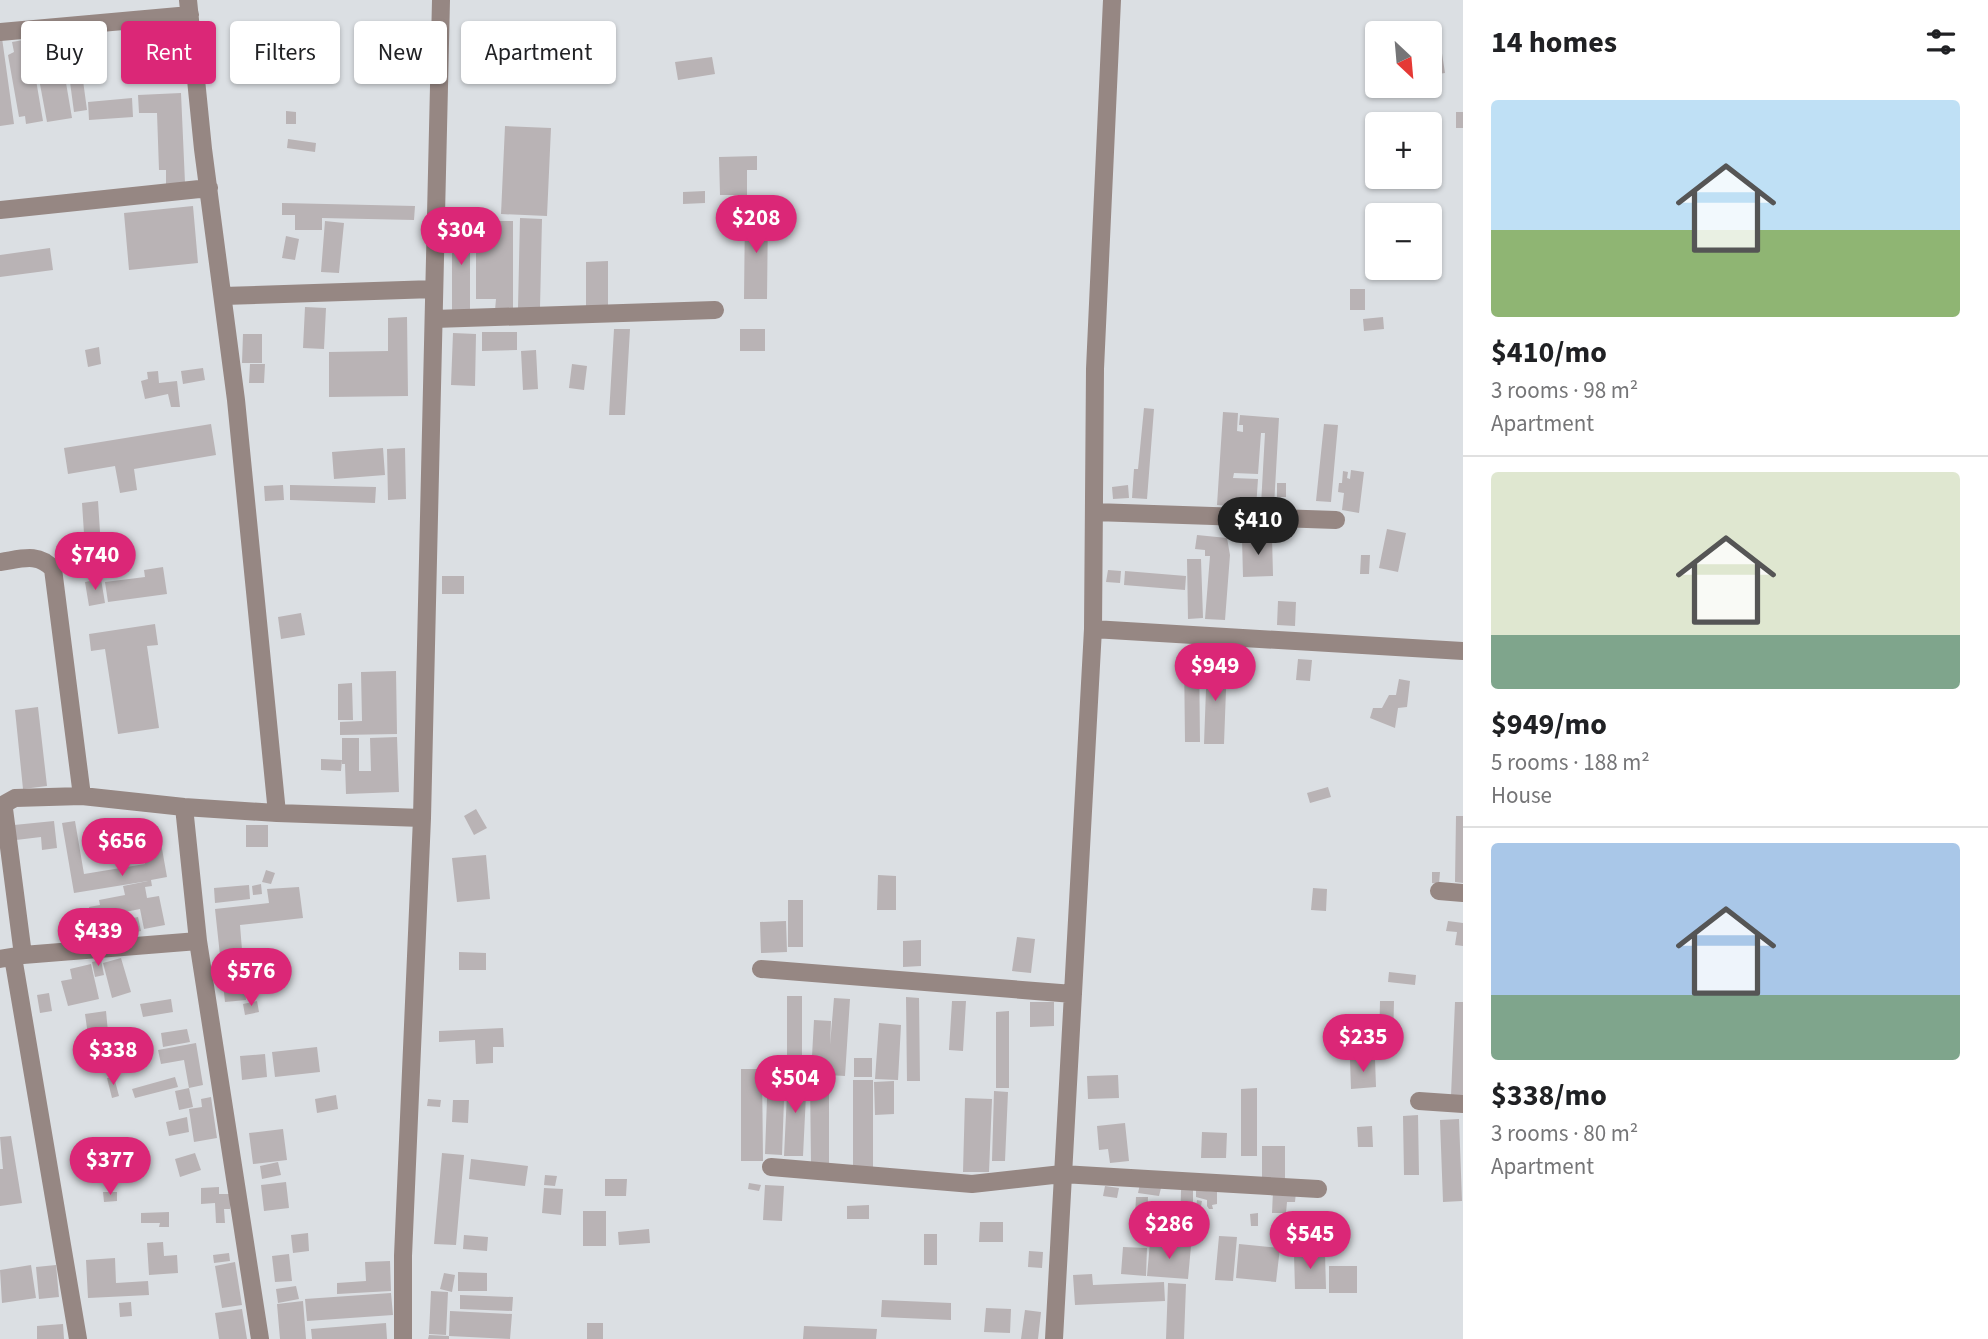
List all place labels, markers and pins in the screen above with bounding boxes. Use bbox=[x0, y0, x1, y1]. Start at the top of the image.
pin: $208 bbox=[715, 196, 797, 255]
pin: $304 bbox=[420, 208, 502, 267]
pin: $410 bbox=[1217, 498, 1299, 557]
pin: $740 bbox=[54, 532, 136, 592]
pin: $949 bbox=[1174, 644, 1256, 703]
pin: $656 bbox=[81, 818, 163, 878]
pin: $439 bbox=[57, 908, 139, 968]
pin: $576 bbox=[210, 948, 292, 1008]
pin: $235 bbox=[1322, 1014, 1404, 1074]
pin: $338 bbox=[72, 1028, 154, 1087]
pin: $504 bbox=[754, 1056, 836, 1115]
pin: $377 bbox=[69, 1138, 151, 1197]
pin: $286 bbox=[1128, 1202, 1210, 1261]
pin: $545 bbox=[1269, 1212, 1351, 1271]

